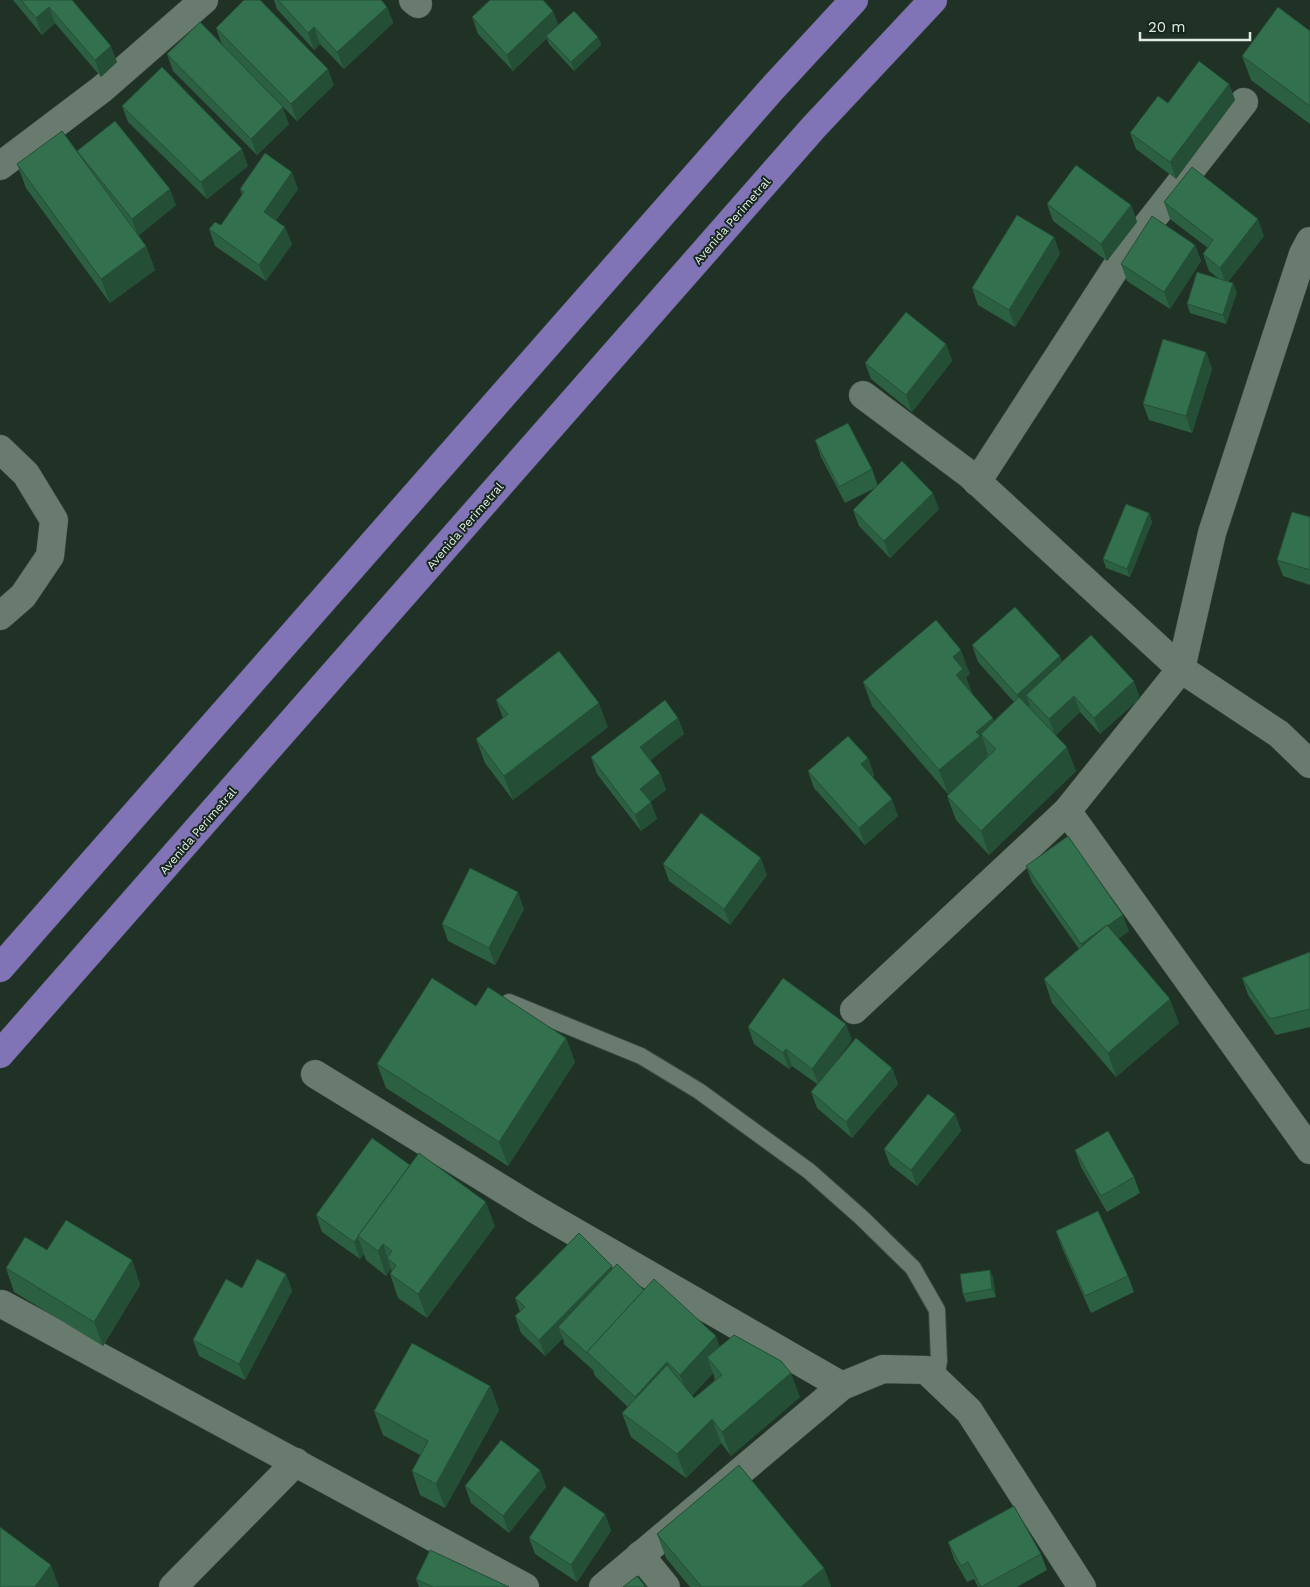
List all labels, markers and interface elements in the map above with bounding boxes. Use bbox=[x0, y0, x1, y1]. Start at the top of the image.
scale bar bbox=[1140, 10, 1250, 42]
text: 20 m bbox=[1148, 18, 1186, 36]
street label: Avenida Perimetral bbox=[691, 175, 774, 267]
street label: Avenida Perimetral bbox=[424, 480, 507, 572]
street label: Avenida Perimetral bbox=[157, 785, 240, 877]

